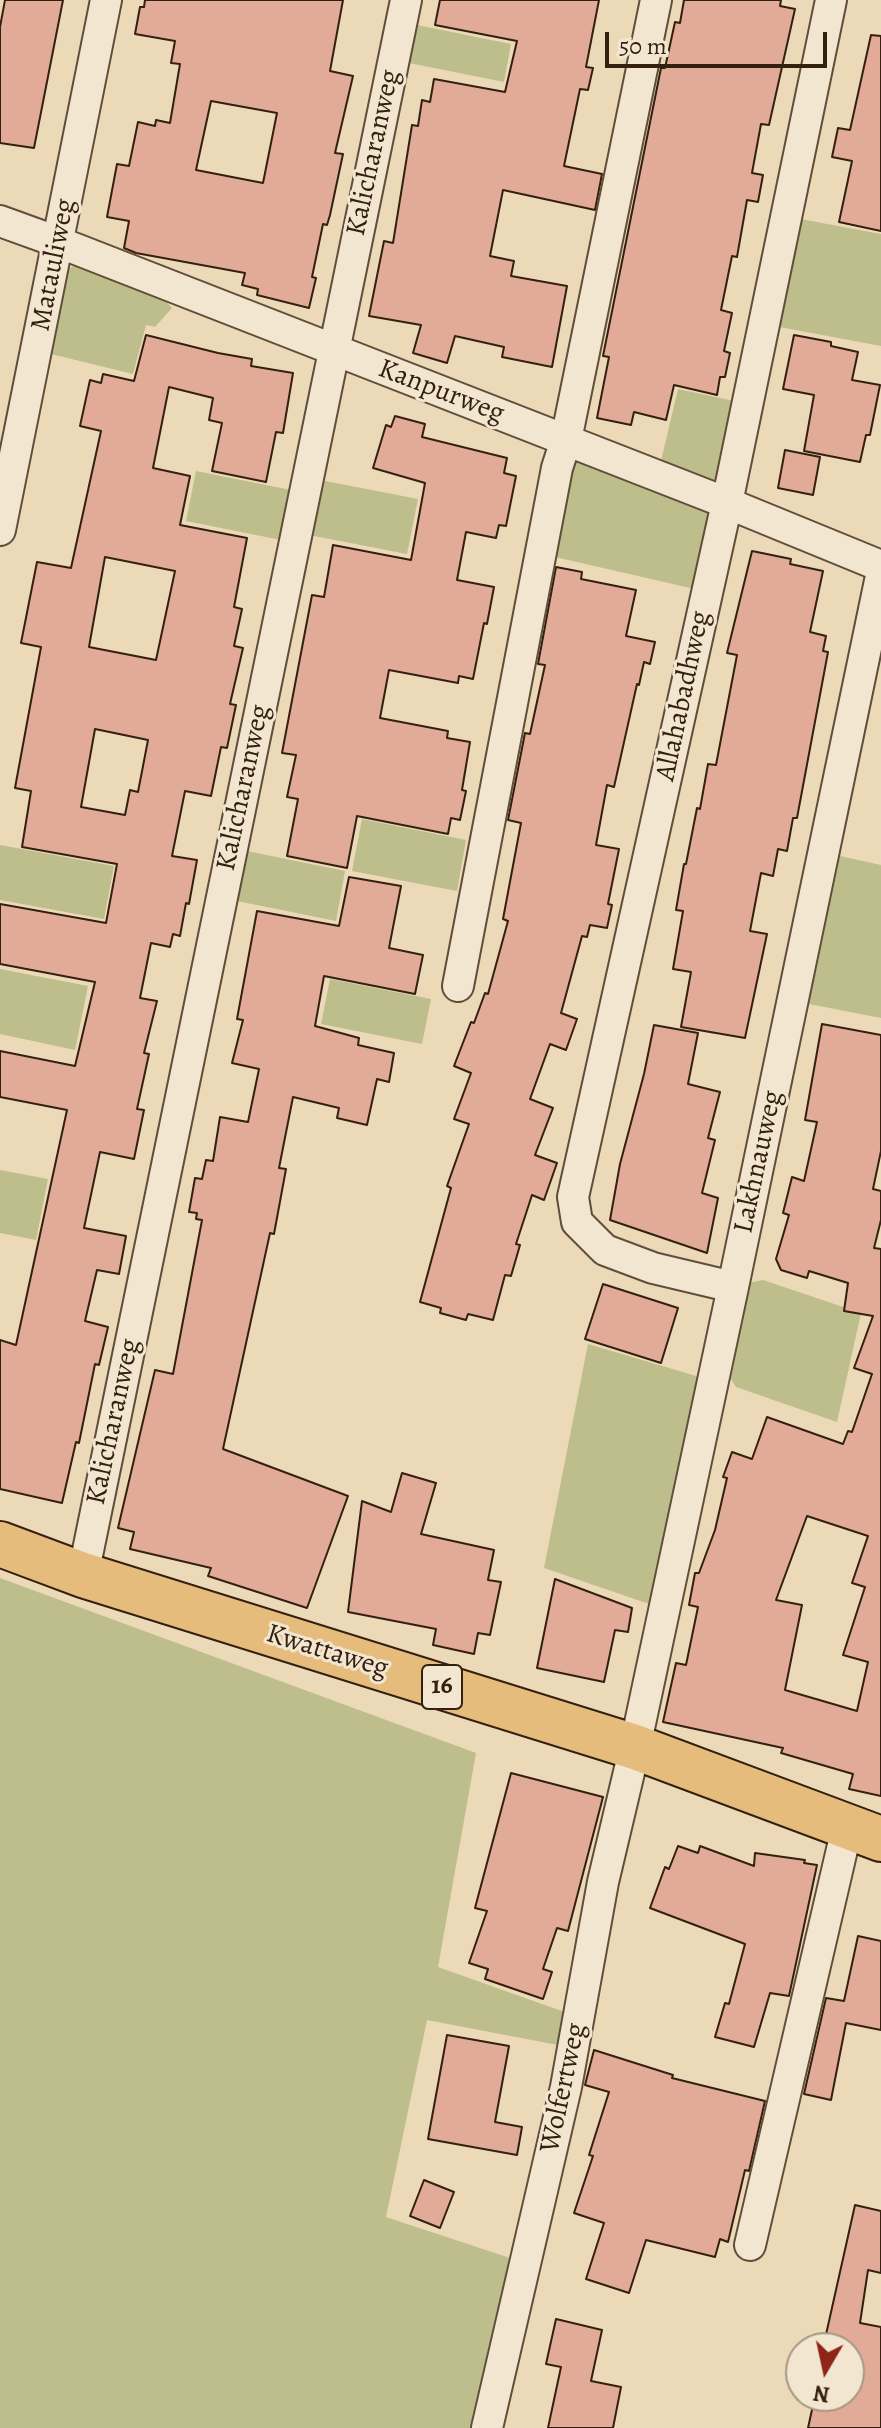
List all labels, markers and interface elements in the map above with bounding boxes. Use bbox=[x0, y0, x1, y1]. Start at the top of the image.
scale bar bbox=[609, 16, 831, 66]
text: 50 m bbox=[619, 30, 667, 62]
street label: Kalicharanweg bbox=[340, 67, 408, 239]
street label: Matauliweg bbox=[25, 196, 83, 334]
street label: Kanpurweg bbox=[373, 353, 509, 431]
street label: Allahabadhweg bbox=[650, 608, 718, 784]
street label: Kalicharanweg bbox=[210, 702, 278, 874]
street label: Lakhnauweg bbox=[727, 1087, 791, 1237]
street label: Kalicharanweg bbox=[80, 1336, 148, 1508]
street label: Kwattaweg bbox=[262, 1618, 392, 1686]
road number: 16 bbox=[422, 1665, 462, 1709]
street label: Wolfertweg bbox=[534, 2020, 594, 2156]
north arrow bbox=[785, 2332, 865, 2412]
text: N bbox=[811, 2378, 832, 2410]

